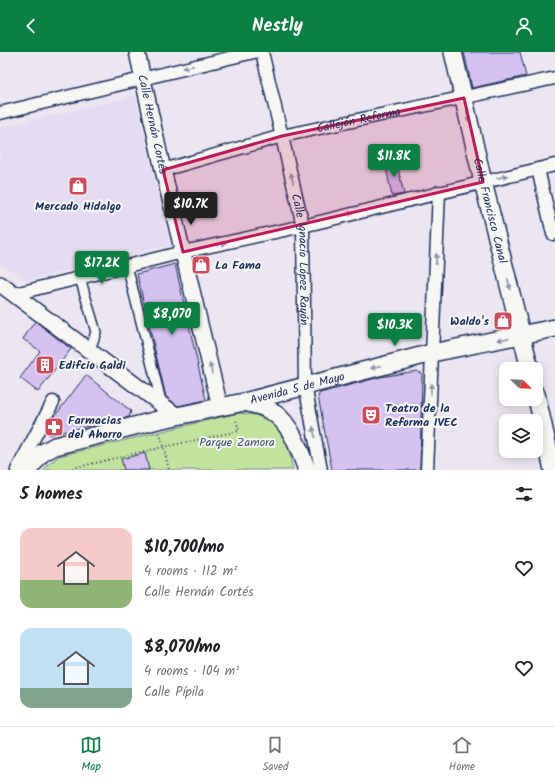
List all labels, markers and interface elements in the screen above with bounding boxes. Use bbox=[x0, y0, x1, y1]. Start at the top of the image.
text: Nestly bbox=[252, 12, 303, 41]
icon: back bbox=[20, 15, 42, 37]
icon: person bbox=[513, 15, 535, 37]
one-way arrow bbox=[182, 65, 195, 71]
street label: Calle Hernán Cortés bbox=[133, 73, 173, 176]
street label: Callejón Reforma bbox=[315, 101, 403, 138]
one-way arrow bbox=[466, 111, 472, 123]
pin: $11.8K bbox=[361, 144, 427, 178]
text: $11.8K bbox=[377, 146, 411, 167]
street label: Calle Francisco Canal bbox=[468, 156, 513, 265]
one-way arrow bbox=[288, 172, 294, 184]
one-way arrow bbox=[495, 174, 508, 180]
shop icon: Mercado Hidalgo bbox=[67, 175, 89, 197]
pin: $10.7K bbox=[158, 192, 224, 226]
street label: Calle Ignacio López Rayón bbox=[286, 192, 314, 325]
text: $10.7K bbox=[173, 194, 209, 215]
place label: Mercado Hidalgo bbox=[35, 197, 121, 216]
one-way arrow bbox=[342, 211, 354, 217]
one-way arrow bbox=[215, 240, 228, 246]
pin: $17.2K bbox=[69, 251, 135, 285]
one-way arrow bbox=[433, 252, 439, 265]
text: $17.2K bbox=[84, 253, 120, 274]
shop icon: La Fama bbox=[190, 254, 212, 276]
place label: La Fama bbox=[215, 256, 261, 275]
one-way arrow bbox=[507, 278, 513, 291]
pin: $8,070 bbox=[139, 302, 205, 336]
text: $8,070 bbox=[153, 304, 191, 325]
shop icon: Waldo's bbox=[492, 310, 514, 332]
place label: Waldo's bbox=[450, 312, 489, 331]
pin: $10.3K bbox=[362, 313, 428, 347]
text: $10.3K bbox=[377, 315, 413, 336]
one-way arrow bbox=[497, 337, 509, 343]
building icon: Edifcio Galdi bbox=[34, 354, 56, 376]
place label: Edifcio Galdi bbox=[59, 356, 126, 375]
north arrow bbox=[499, 362, 543, 406]
map controls bbox=[499, 362, 543, 458]
one-way arrow bbox=[208, 363, 214, 375]
one-way arrow bbox=[370, 364, 382, 370]
street label: Avenida 5 de Mayo bbox=[248, 367, 347, 410]
one-way arrow bbox=[427, 383, 434, 395]
place label: Teatro de la Reforma IVEC bbox=[385, 399, 458, 432]
theatre icon: Teatro de la Reforma IVEC bbox=[360, 404, 382, 426]
place label: Farmacias del Ahorro bbox=[68, 411, 123, 444]
button: layers bbox=[499, 414, 543, 458]
pharmacy icon: Farmacias del Ahorro bbox=[43, 416, 65, 438]
one-way arrow bbox=[311, 426, 317, 438]
park label: Parque Zamora bbox=[199, 433, 275, 452]
text: 5 homes bbox=[20, 481, 83, 508]
icon: filters bbox=[513, 483, 535, 505]
text: $10,700/mo bbox=[144, 534, 224, 561]
icon: home bbox=[52, 544, 100, 592]
icon: heart bbox=[513, 557, 535, 579]
text: 4 rooms · 112 m² bbox=[144, 561, 237, 582]
text: Calle Hernán Cortés bbox=[144, 582, 254, 603]
text: $8,070/mo bbox=[144, 634, 220, 661]
icon: home bbox=[52, 644, 100, 692]
icon: heart bbox=[513, 657, 535, 679]
text: 4 rooms · 104 m² bbox=[144, 661, 239, 682]
text: Calle Pípila bbox=[144, 682, 204, 703]
tab: Map bbox=[80, 734, 102, 776]
tab: Saved bbox=[262, 734, 289, 776]
tab: Home bbox=[449, 734, 475, 776]

